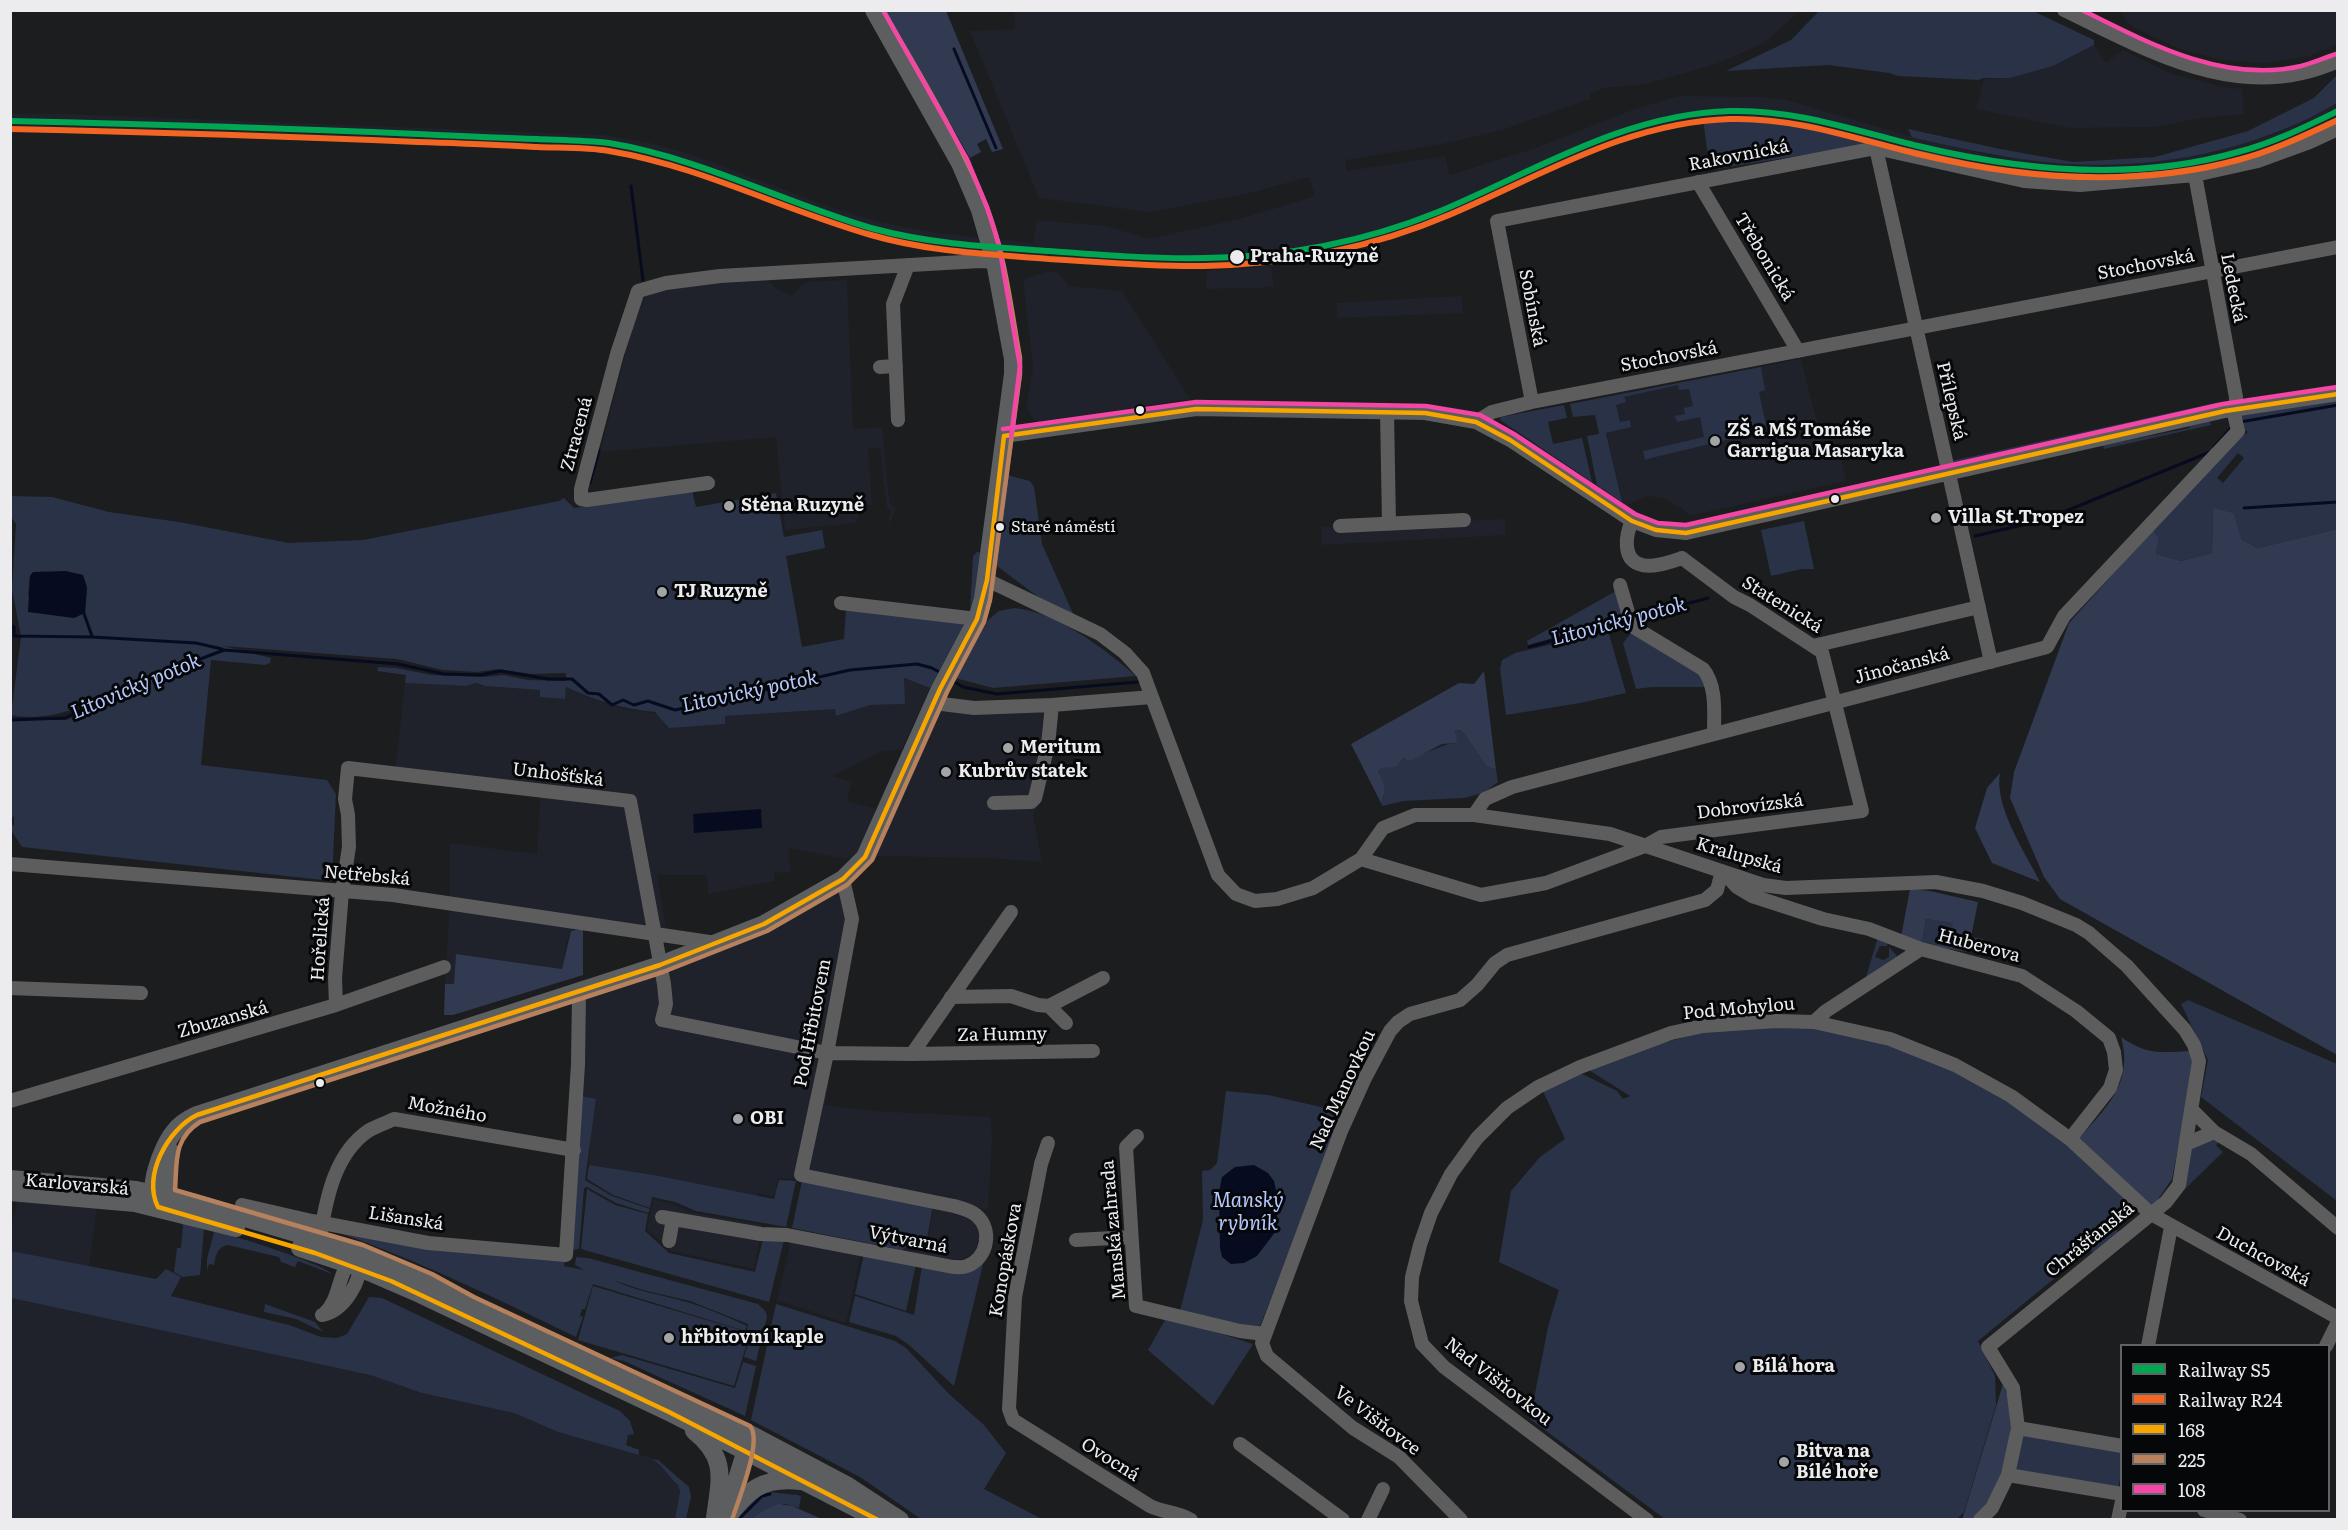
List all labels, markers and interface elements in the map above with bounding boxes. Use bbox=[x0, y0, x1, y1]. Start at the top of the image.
street label: Rakovnická bbox=[1687, 136, 1791, 176]
street label: Třebonická bbox=[1729, 209, 1799, 305]
street label: Stochovská bbox=[2096, 245, 2196, 285]
place label: Praha-Ruzyně bbox=[1250, 246, 1379, 268]
marker: Praha-Ruzyně bbox=[1228, 248, 1246, 266]
street label: Ledecká bbox=[2216, 251, 2250, 325]
street label: Sobínská bbox=[1514, 268, 1550, 348]
street label: Stochovská bbox=[1619, 337, 1719, 377]
street label: Přílepská bbox=[1931, 360, 1971, 442]
street label: Ztracená bbox=[557, 394, 597, 474]
unlabelled marker bbox=[1134, 404, 1146, 416]
place label: ZŠ a MŠ Tomáše Garrigua Masaryka bbox=[1727, 420, 1904, 462]
marker: ZŠ a MŠ Tomáše Garrigua Masaryka bbox=[1708, 434, 1722, 448]
unlabelled marker bbox=[1829, 493, 1841, 505]
place label: Stěna Ruzyně bbox=[741, 495, 864, 517]
marker: Stěna Ruzyně bbox=[722, 499, 736, 513]
place label: Villa St.Tropez bbox=[1948, 507, 2084, 529]
marker: Villa St.Tropez bbox=[1929, 511, 1943, 525]
place label: Staré náměstí bbox=[1011, 517, 1115, 537]
marker: Staré náměstí bbox=[994, 521, 1006, 533]
street label: Statenická bbox=[1738, 572, 1826, 638]
place label: TJ Ruzyně bbox=[674, 581, 768, 603]
marker: TJ Ruzyně bbox=[655, 585, 669, 599]
water label: Litovický potok bbox=[1549, 592, 1689, 652]
street label: Jinočanská bbox=[1852, 643, 1952, 689]
water label: Litovický potok bbox=[68, 649, 204, 725]
water label: Litovický potok bbox=[680, 666, 820, 718]
place label: Meritum bbox=[1020, 737, 1101, 759]
marker: Meritum bbox=[1001, 741, 1015, 755]
street label: Unhošťská bbox=[511, 759, 605, 791]
place label: Kubrův statek bbox=[958, 761, 1088, 783]
marker: Kubrův statek bbox=[939, 765, 953, 779]
street label: Dobrovízská bbox=[1695, 790, 1805, 824]
street label: Kralupská bbox=[1693, 833, 1785, 879]
street label: Netřebská bbox=[323, 861, 411, 891]
street label: Hořelická bbox=[307, 896, 335, 982]
street label: Huberova bbox=[1935, 925, 2023, 967]
street label: Pod Hřbitovem bbox=[790, 957, 836, 1089]
street label: Pod Mohylou bbox=[1682, 993, 1796, 1025]
street label: Zbuzanská bbox=[175, 997, 271, 1043]
street label: Za Humny bbox=[957, 1023, 1047, 1047]
street label: Nad Manovkou bbox=[1306, 1026, 1380, 1154]
unlabelled marker bbox=[314, 1077, 326, 1089]
street label: Možného bbox=[406, 1092, 488, 1128]
place label: OBI bbox=[750, 1108, 784, 1130]
marker: OBI bbox=[731, 1112, 745, 1126]
street label: Manská zahrada bbox=[1097, 1159, 1131, 1301]
street label: Karlovarská bbox=[24, 1170, 130, 1200]
water label: Manský rybník bbox=[1212, 1189, 1284, 1236]
street label: Chrášťanská bbox=[2042, 1198, 2138, 1282]
street label: Konopáskova bbox=[985, 1201, 1027, 1319]
street label: Lišanská bbox=[367, 1202, 445, 1236]
street label: Výtvarná bbox=[867, 1222, 949, 1258]
street label: Duchcovská bbox=[2212, 1222, 2314, 1292]
place label: hřbitovní kaple bbox=[681, 1327, 824, 1349]
marker: hřbitovní kaple bbox=[662, 1331, 676, 1345]
street label: Nad Višňovkou bbox=[1440, 1333, 1556, 1431]
legend bbox=[2120, 1344, 2330, 1512]
place label: Bílá hora bbox=[1752, 1356, 1835, 1378]
text: Railway S5 bbox=[2178, 1356, 2270, 1383]
marker: Bílá hora bbox=[1733, 1360, 1747, 1374]
street label: Ve Višňovce bbox=[1330, 1382, 1424, 1460]
text: Railway R24 bbox=[2178, 1386, 2282, 1413]
text: 168 bbox=[2178, 1416, 2205, 1443]
street label: Ovocná bbox=[1077, 1434, 1143, 1486]
place label: Bitva na Bílé hoře bbox=[1796, 1441, 1878, 1484]
text: 225 bbox=[2178, 1446, 2205, 1473]
marker: Bitva na Bílé hoře bbox=[1777, 1455, 1791, 1469]
text: 108 bbox=[2178, 1476, 2206, 1503]

